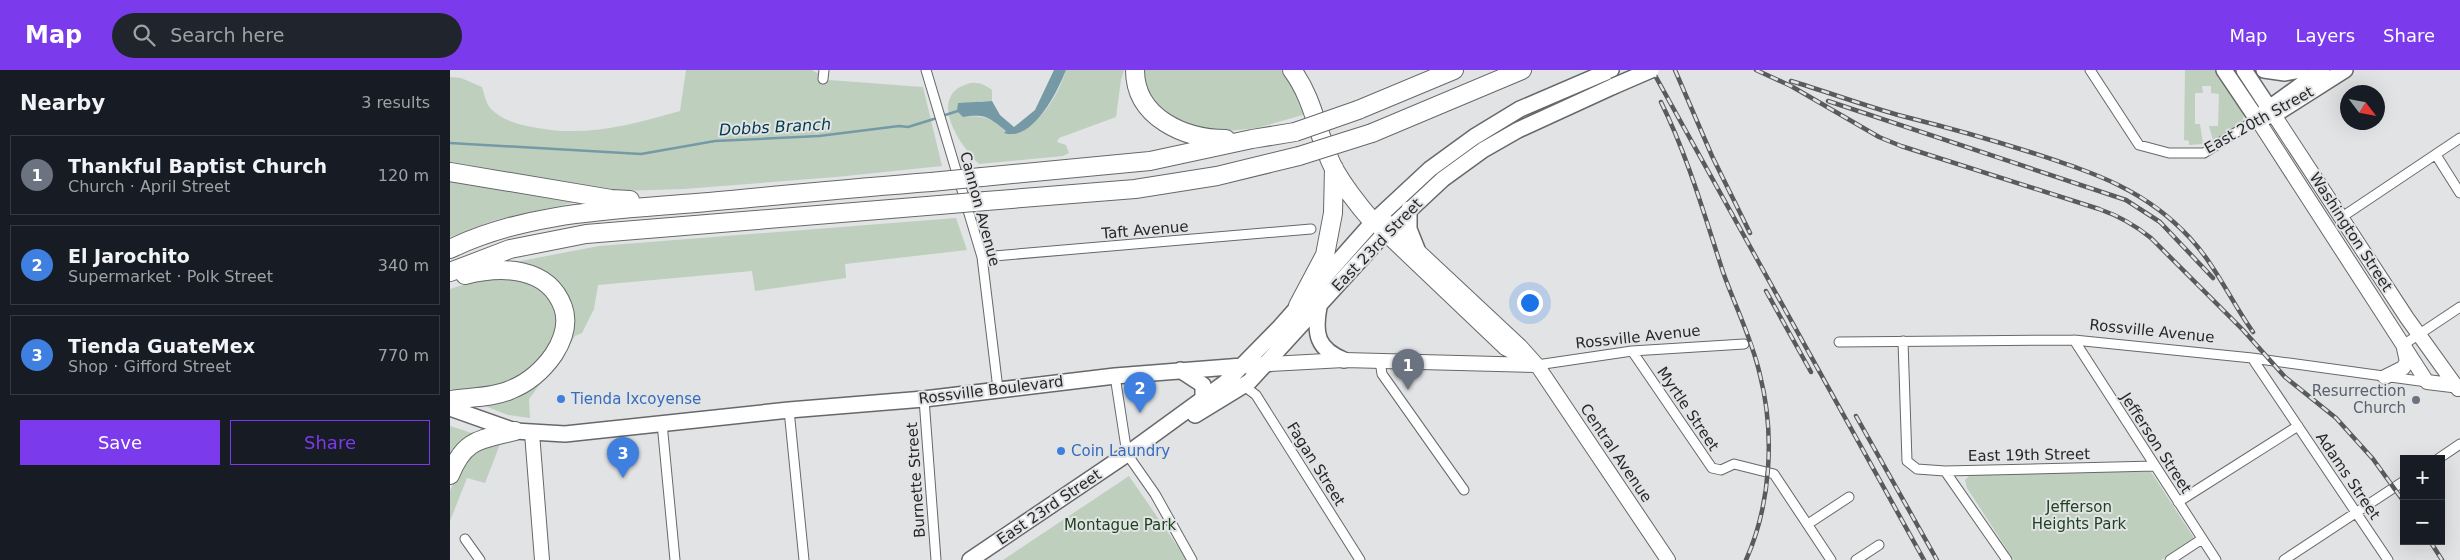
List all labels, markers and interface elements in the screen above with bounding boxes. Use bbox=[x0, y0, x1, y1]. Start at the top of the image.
search box bbox=[112, 13, 462, 58]
text: Map bbox=[25, 21, 82, 49]
icon: search bbox=[130, 21, 158, 49]
text: Search here bbox=[170, 24, 284, 46]
text: Map bbox=[2229, 25, 2267, 46]
text: Layers bbox=[2295, 25, 2355, 46]
text: Share bbox=[2383, 25, 2435, 46]
street label: East 20th Street bbox=[2201, 83, 2317, 157]
north arrow bbox=[2340, 85, 2385, 130]
text: Nearby bbox=[20, 91, 105, 115]
text: 3 results bbox=[361, 93, 430, 112]
water label: Dobbs Branch bbox=[718, 115, 832, 139]
street label: Cannon Avenue bbox=[956, 150, 1004, 268]
text: Thankful Baptist Church bbox=[68, 155, 327, 177]
text: 1 bbox=[31, 166, 43, 185]
text: 120 m bbox=[378, 166, 429, 185]
street label: Washington Street bbox=[2306, 169, 2396, 295]
text: Church · April Street bbox=[68, 177, 230, 196]
street label: East 23rd Street bbox=[1328, 195, 1426, 295]
street label: Taft Avenue bbox=[1100, 217, 1189, 243]
text: El Jarochito bbox=[68, 245, 190, 267]
text: 2 bbox=[31, 256, 43, 275]
text: 340 m bbox=[378, 256, 429, 275]
text: Supermarket · Polk Street bbox=[68, 267, 273, 286]
your location bbox=[1517, 290, 1543, 316]
street label: Rossville Avenue bbox=[2089, 315, 2215, 347]
street label: Rossville Avenue bbox=[1575, 321, 1701, 353]
text: Tienda GuateMex bbox=[68, 335, 255, 357]
text: 3 bbox=[31, 346, 43, 365]
text: 770 m bbox=[378, 346, 429, 365]
pin: 1 bbox=[1392, 349, 1424, 390]
text: Shop · Gifford Street bbox=[68, 357, 231, 376]
street label: Myrtle Street bbox=[1653, 363, 1723, 455]
street label: Rossville Boulevard bbox=[918, 372, 1064, 408]
pin: 2 bbox=[1124, 372, 1156, 413]
place label: Resurrection Church bbox=[2312, 382, 2406, 417]
street label: Jefferson Street bbox=[2116, 389, 2195, 497]
place label: Tienda Ixcoyense bbox=[570, 390, 701, 408]
marker: Tienda Ixcoyense bbox=[555, 393, 567, 405]
marker: Resurrection Church bbox=[2410, 394, 2422, 406]
street label: Central Avenue bbox=[1576, 400, 1656, 506]
street label: Fagan Street bbox=[1283, 419, 1349, 509]
button: Save bbox=[20, 420, 220, 465]
button: Share bbox=[230, 420, 430, 465]
street label: Burnette Street bbox=[903, 422, 929, 538]
street label: Adams Street bbox=[2312, 429, 2384, 523]
pin: 3 bbox=[607, 437, 639, 478]
place label: Coin Laundry bbox=[1071, 442, 1170, 460]
marker: Coin Laundry bbox=[1055, 445, 1067, 457]
street label: East 19th Street bbox=[1968, 445, 2090, 465]
map controls bbox=[2400, 455, 2445, 545]
button: + bbox=[2400, 455, 2445, 500]
street label: East 23rd Street bbox=[993, 465, 1105, 549]
park label: Jefferson Heights Park bbox=[2032, 498, 2127, 533]
button: − bbox=[2400, 500, 2445, 545]
park label: Montague Park bbox=[1064, 516, 1176, 534]

